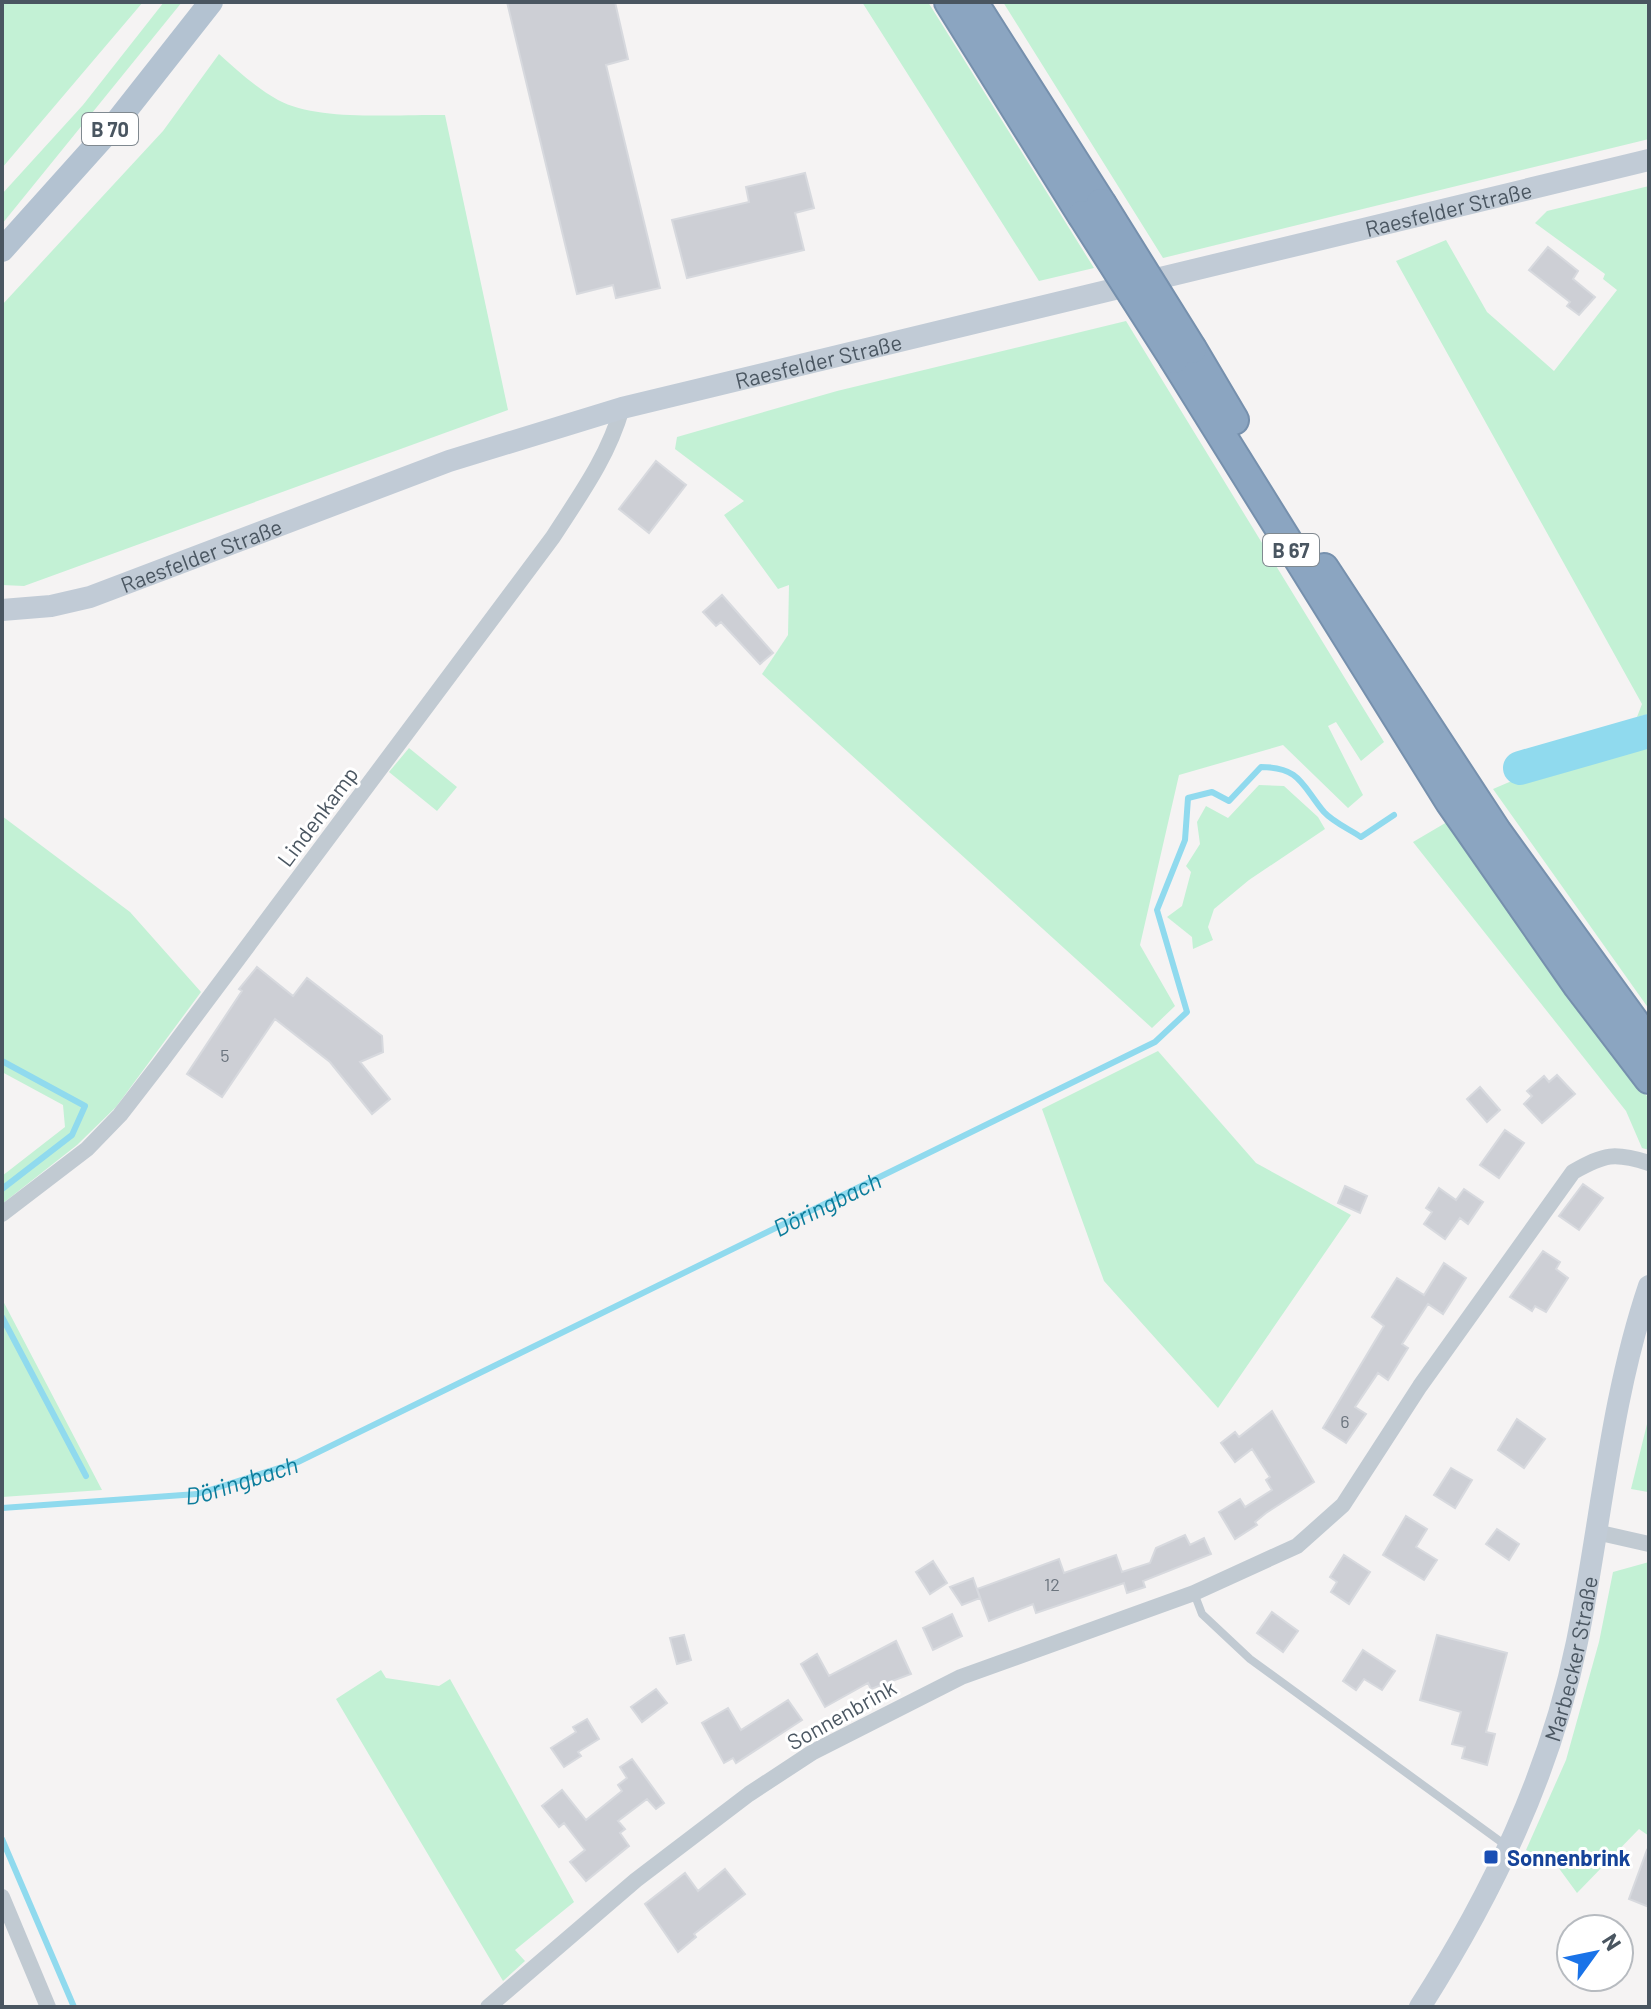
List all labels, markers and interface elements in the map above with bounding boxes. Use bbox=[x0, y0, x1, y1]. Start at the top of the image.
road number: B 70 bbox=[82, 113, 138, 145]
street label: Raesfelder Straße bbox=[1362, 176, 1534, 241]
street label: Raesfelder Straße bbox=[732, 328, 904, 393]
street label: Raesfelder Straße bbox=[117, 513, 286, 597]
road number: B 67 bbox=[1263, 534, 1319, 566]
street label: Lindenkamp bbox=[271, 761, 363, 871]
house number: 5 bbox=[220, 1044, 230, 1066]
water label: Döringbach bbox=[768, 1164, 885, 1242]
house number: 6 bbox=[1340, 1410, 1350, 1432]
water label: Döringbach bbox=[184, 1449, 301, 1509]
house number: 12 bbox=[1044, 1573, 1060, 1595]
street label: Marbecker Straße bbox=[1538, 1574, 1602, 1744]
street label: Sonnenbrink bbox=[782, 1673, 900, 1755]
place label: Sonnenbrink bbox=[1507, 1844, 1631, 1870]
marker: Sonnenbrink bbox=[1482, 1848, 1500, 1866]
north arrow bbox=[1555, 1913, 1635, 1993]
text: N bbox=[1598, 1928, 1628, 1955]

